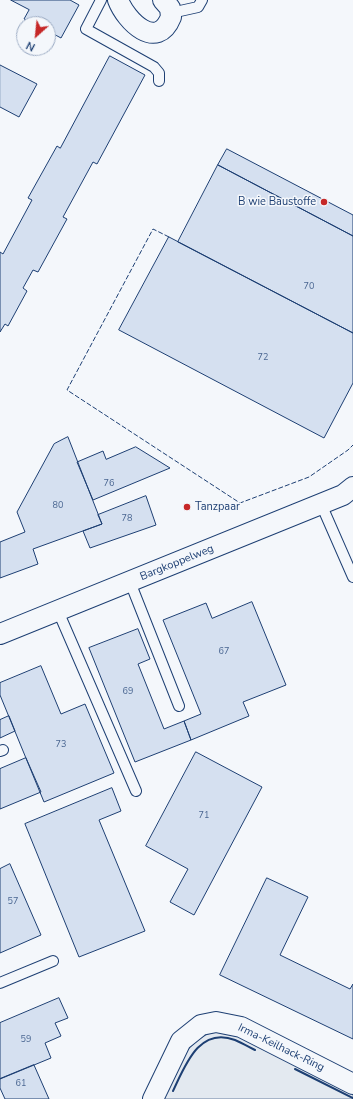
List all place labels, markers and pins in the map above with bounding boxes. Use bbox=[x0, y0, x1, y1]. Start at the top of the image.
place label: B wie Baustoffe bbox=[238, 195, 316, 209]
marker: B wie Baustoffe bbox=[319, 197, 329, 207]
place label: Tanzpaar bbox=[195, 500, 240, 514]
marker: Tanzpaar bbox=[182, 502, 192, 512]

